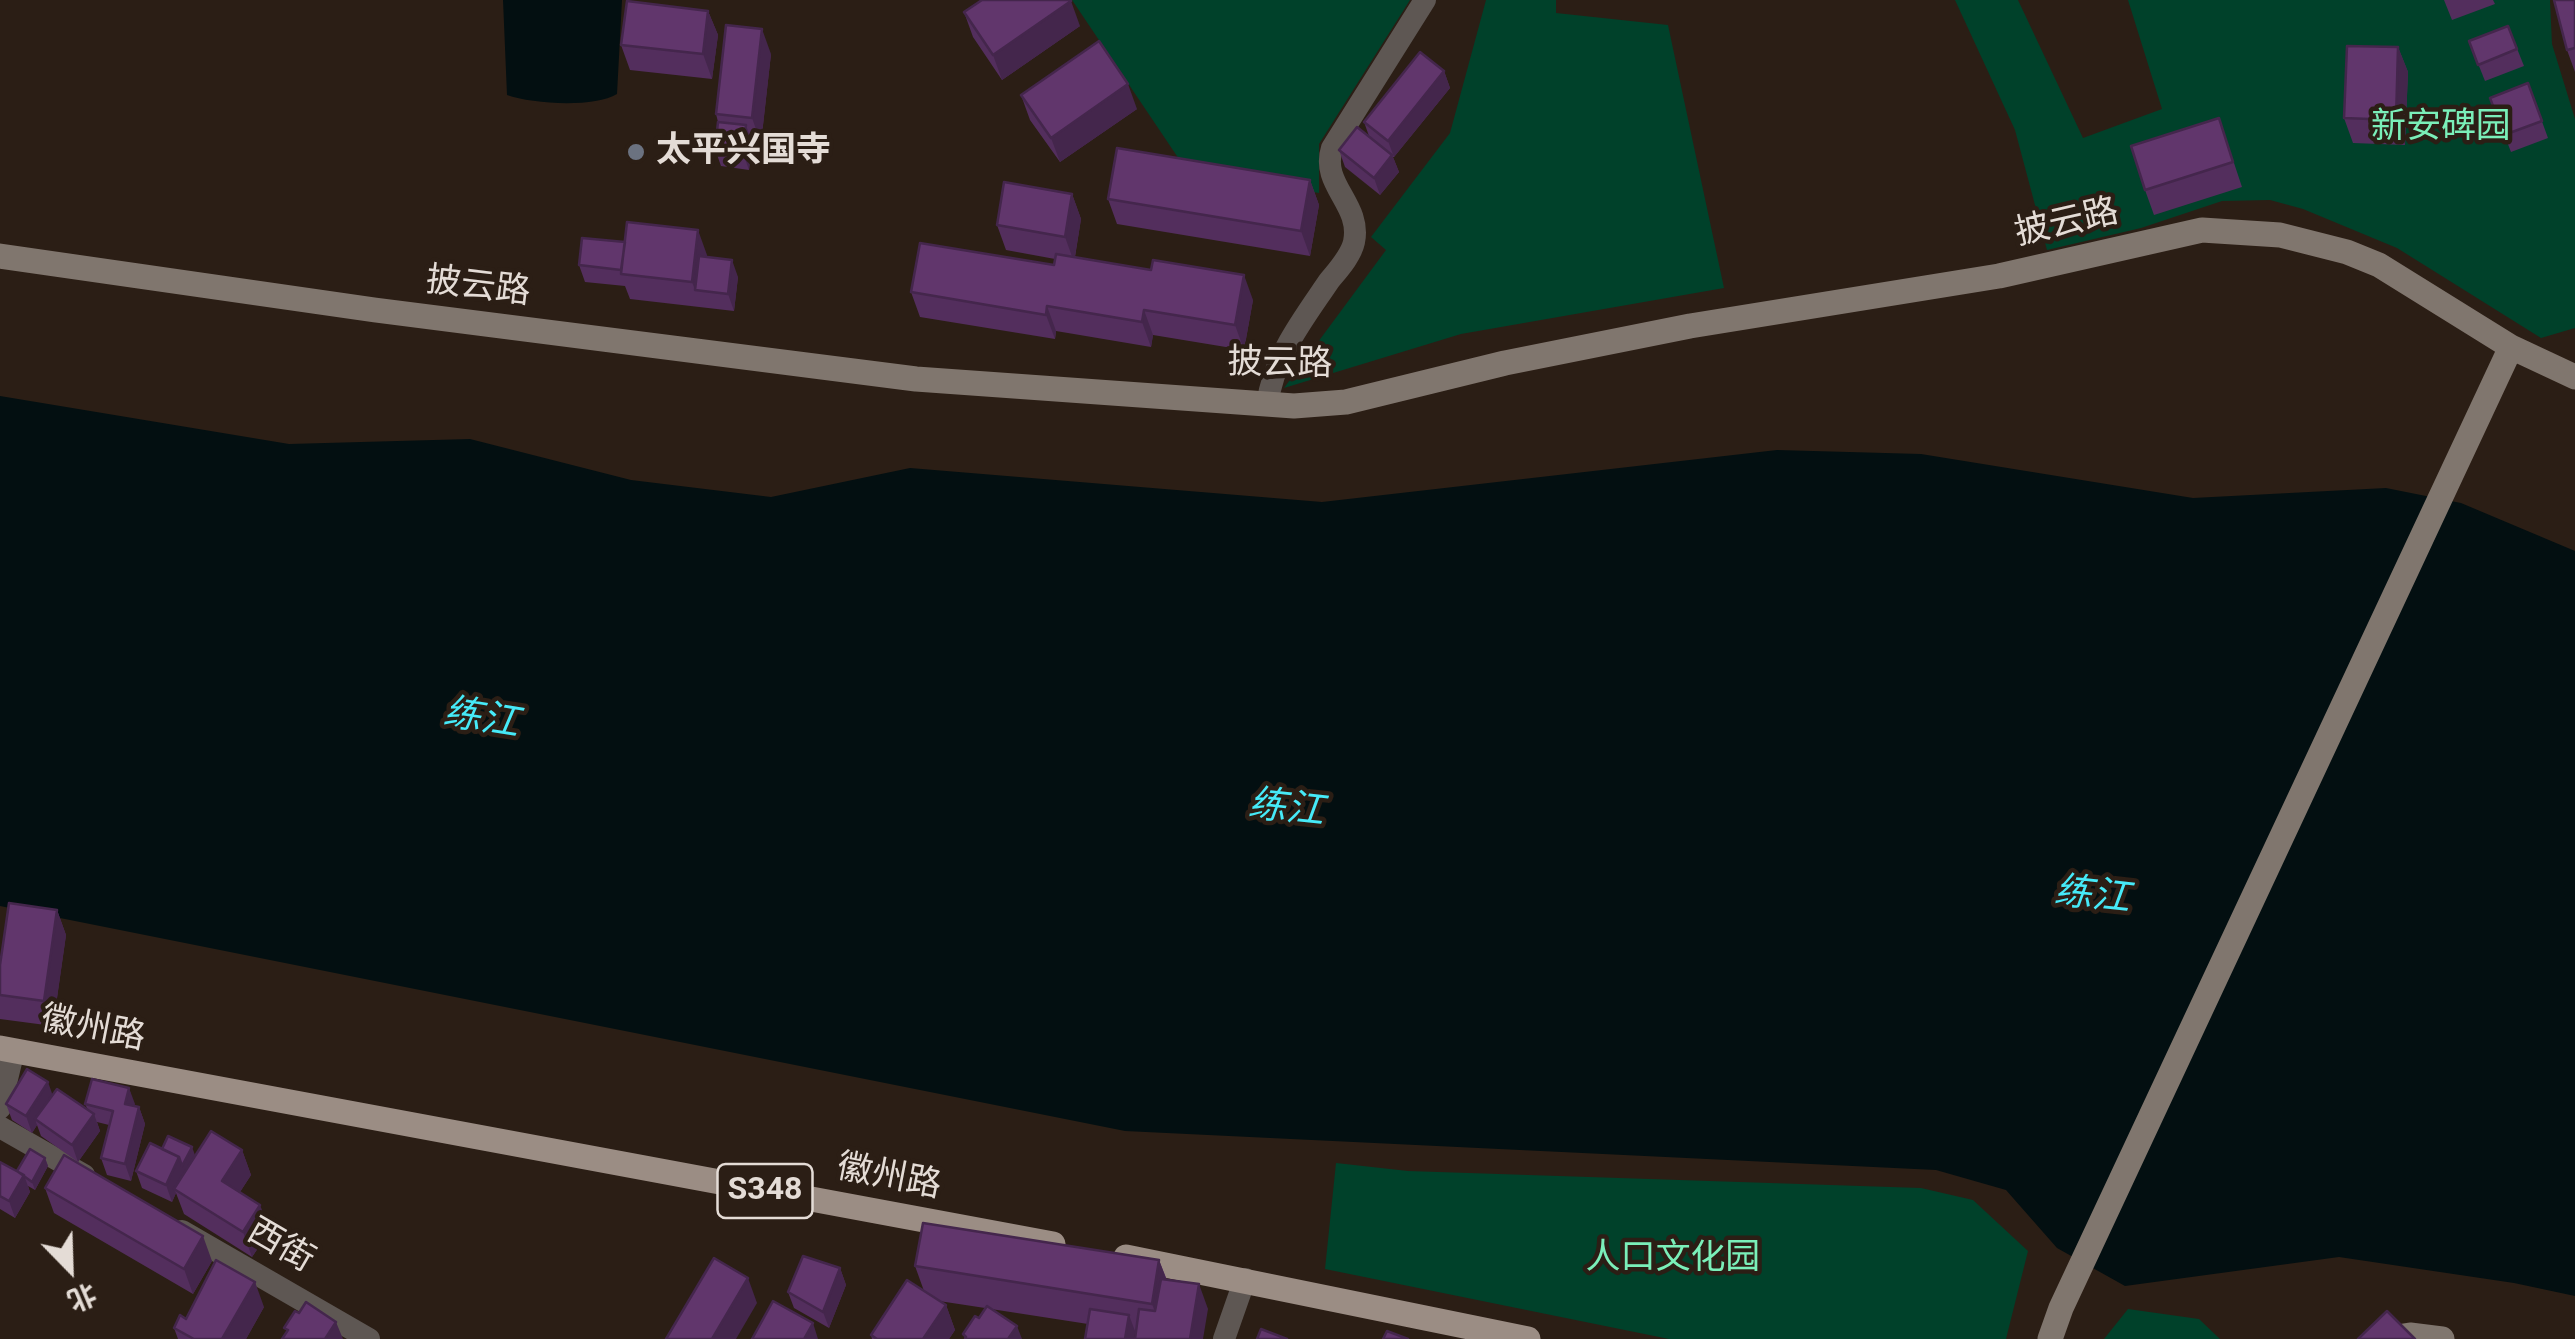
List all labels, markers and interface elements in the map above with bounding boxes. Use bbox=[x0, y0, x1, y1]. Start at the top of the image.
park label: 新安碑园 bbox=[2371, 107, 2511, 149]
place label: 太平兴国寺 bbox=[656, 131, 831, 173]
marker: 太平兴国寺 bbox=[625, 141, 647, 163]
street label: 披云路 bbox=[2011, 192, 2123, 256]
street label: 披云路 bbox=[423, 261, 533, 315]
street label: 披云路 bbox=[1227, 343, 1333, 387]
water label: 练江 bbox=[440, 692, 522, 748]
water label: 练江 bbox=[1246, 783, 1326, 837]
water label: 练江 bbox=[2052, 870, 2132, 924]
street label: 徽州路 bbox=[37, 999, 149, 1061]
street label: 徽州路 bbox=[833, 1147, 945, 1209]
road number: S348 bbox=[718, 1164, 812, 1218]
street label: 西街 bbox=[239, 1211, 321, 1283]
north arrow bbox=[20, 1219, 120, 1319]
park label: 人口文化园 bbox=[1586, 1238, 1760, 1280]
text: 北 bbox=[63, 1276, 101, 1318]

